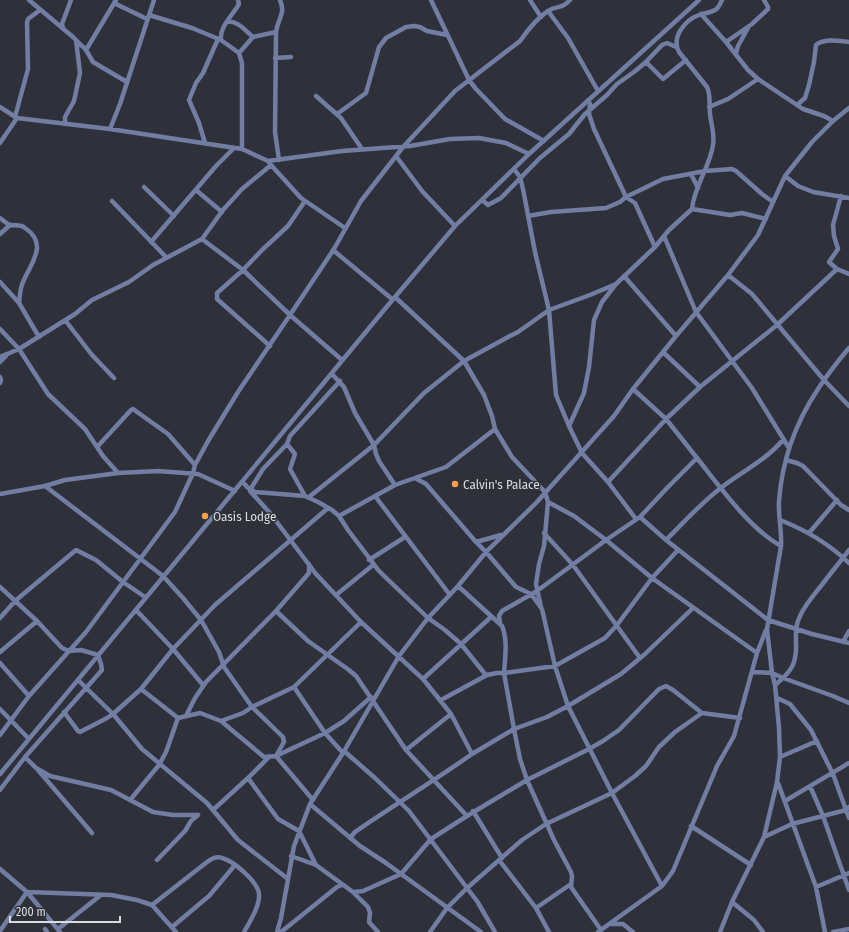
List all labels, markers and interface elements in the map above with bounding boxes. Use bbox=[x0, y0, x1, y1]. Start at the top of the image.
place label: Calvin's Palace bbox=[463, 477, 540, 492]
marker: Calvin's Palace bbox=[450, 479, 460, 489]
place label: Oasis Lodge bbox=[213, 509, 276, 524]
marker: Oasis Lodge bbox=[200, 511, 210, 521]
scale bar bbox=[10, 898, 120, 924]
text: 200 m bbox=[16, 905, 46, 919]

